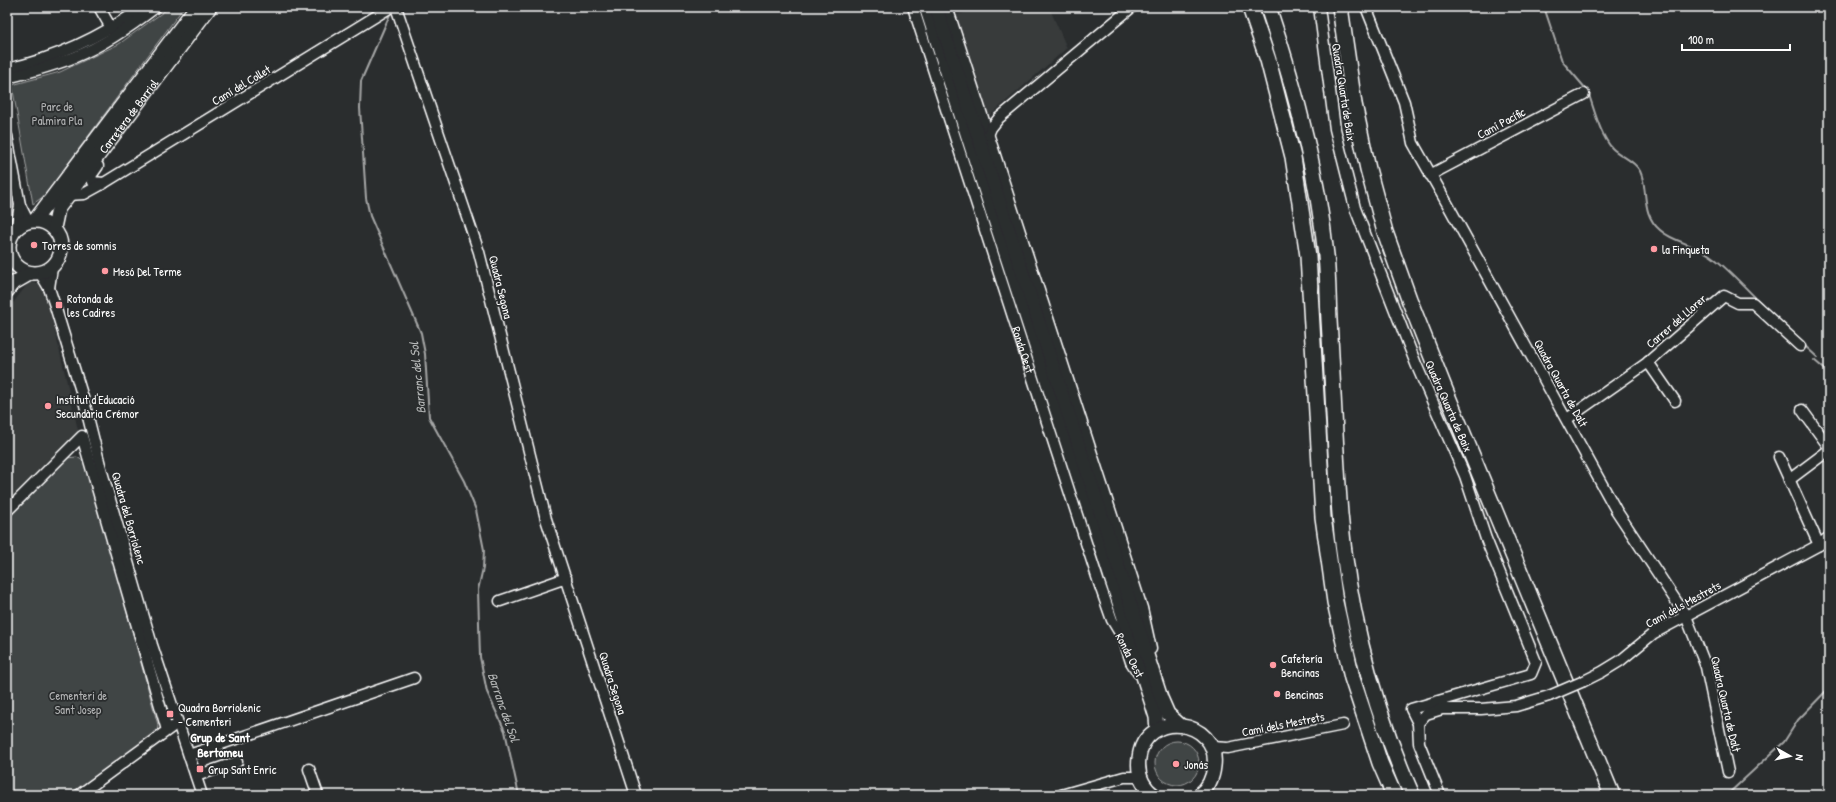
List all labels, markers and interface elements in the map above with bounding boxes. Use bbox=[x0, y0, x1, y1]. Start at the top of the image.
scale bar bbox=[1682, 26, 1790, 52]
text: 100 m bbox=[1688, 31, 1714, 48]
street label: Quadra Quarta de Baix bbox=[1328, 42, 1360, 142]
street label: Camí del Collet bbox=[208, 60, 274, 109]
street label: Carretera de Borriol bbox=[94, 74, 162, 157]
park label: Parc de Palmira Pla bbox=[32, 98, 82, 129]
street label: Camí Pacífic bbox=[1474, 103, 1528, 143]
place label: Torres de somnis bbox=[42, 237, 117, 254]
marker: Torres de somnis bbox=[29, 240, 39, 250]
place label: la Finqueta bbox=[1662, 241, 1710, 258]
marker: la Finqueta bbox=[1649, 244, 1659, 254]
street label: Quadra Segona bbox=[485, 254, 517, 321]
place label: Mesó Del Terme bbox=[113, 263, 182, 280]
marker: Mesó Del Terme bbox=[100, 266, 110, 276]
place label: Rotonda de les Cadires bbox=[67, 290, 115, 321]
street label: Carrer del Llorer bbox=[1642, 290, 1710, 352]
marker: Rotonda de les Cadires bbox=[54, 300, 64, 310]
street label: Ronda Oest bbox=[1008, 324, 1039, 376]
street label: Quadra Quarta de Dalt bbox=[1530, 336, 1593, 431]
water label: Barranc del Sol bbox=[404, 341, 430, 415]
street label: Quadra Quarta de Baix bbox=[1421, 357, 1477, 455]
place label: Institut d'Educació Secundària Crémor bbox=[56, 391, 139, 422]
marker: Institut d'Educació Secundària Crémor bbox=[43, 401, 53, 411]
street label: Quadra del Borriolenc bbox=[108, 470, 150, 566]
street label: Camí dels Mestrets bbox=[1642, 576, 1724, 632]
street label: Ronda Oest bbox=[1112, 630, 1149, 681]
street label: Quadra Segona bbox=[595, 650, 631, 717]
place label: Cafetería Bencinas bbox=[1281, 650, 1323, 681]
street label: Quadra Quarta de Dalt bbox=[1707, 655, 1745, 754]
marker: Cafetería Bencinas bbox=[1268, 660, 1278, 670]
water label: Barranc del Sol bbox=[484, 670, 524, 745]
place label: Bencinas bbox=[1285, 686, 1324, 703]
park label: Cementeri de Sant Josep bbox=[49, 687, 107, 718]
marker: Bencinas bbox=[1272, 689, 1282, 699]
place label: Quadra Borriolenic - Cementeri bbox=[178, 699, 261, 730]
street label: Camí dels Mestrets bbox=[1240, 708, 1326, 740]
marker: Quadra Borriolenic - Cementeri bbox=[165, 709, 175, 719]
district label: Grup de Sant Bertomeu bbox=[190, 728, 250, 761]
north arrow bbox=[1770, 736, 1810, 776]
text: N bbox=[1793, 754, 1807, 761]
place label: Jonás bbox=[1184, 756, 1208, 773]
marker: Jonás bbox=[1171, 759, 1181, 769]
place label: Grup Sant Enric bbox=[208, 761, 277, 778]
marker: Grup Sant Enric bbox=[195, 764, 205, 774]

